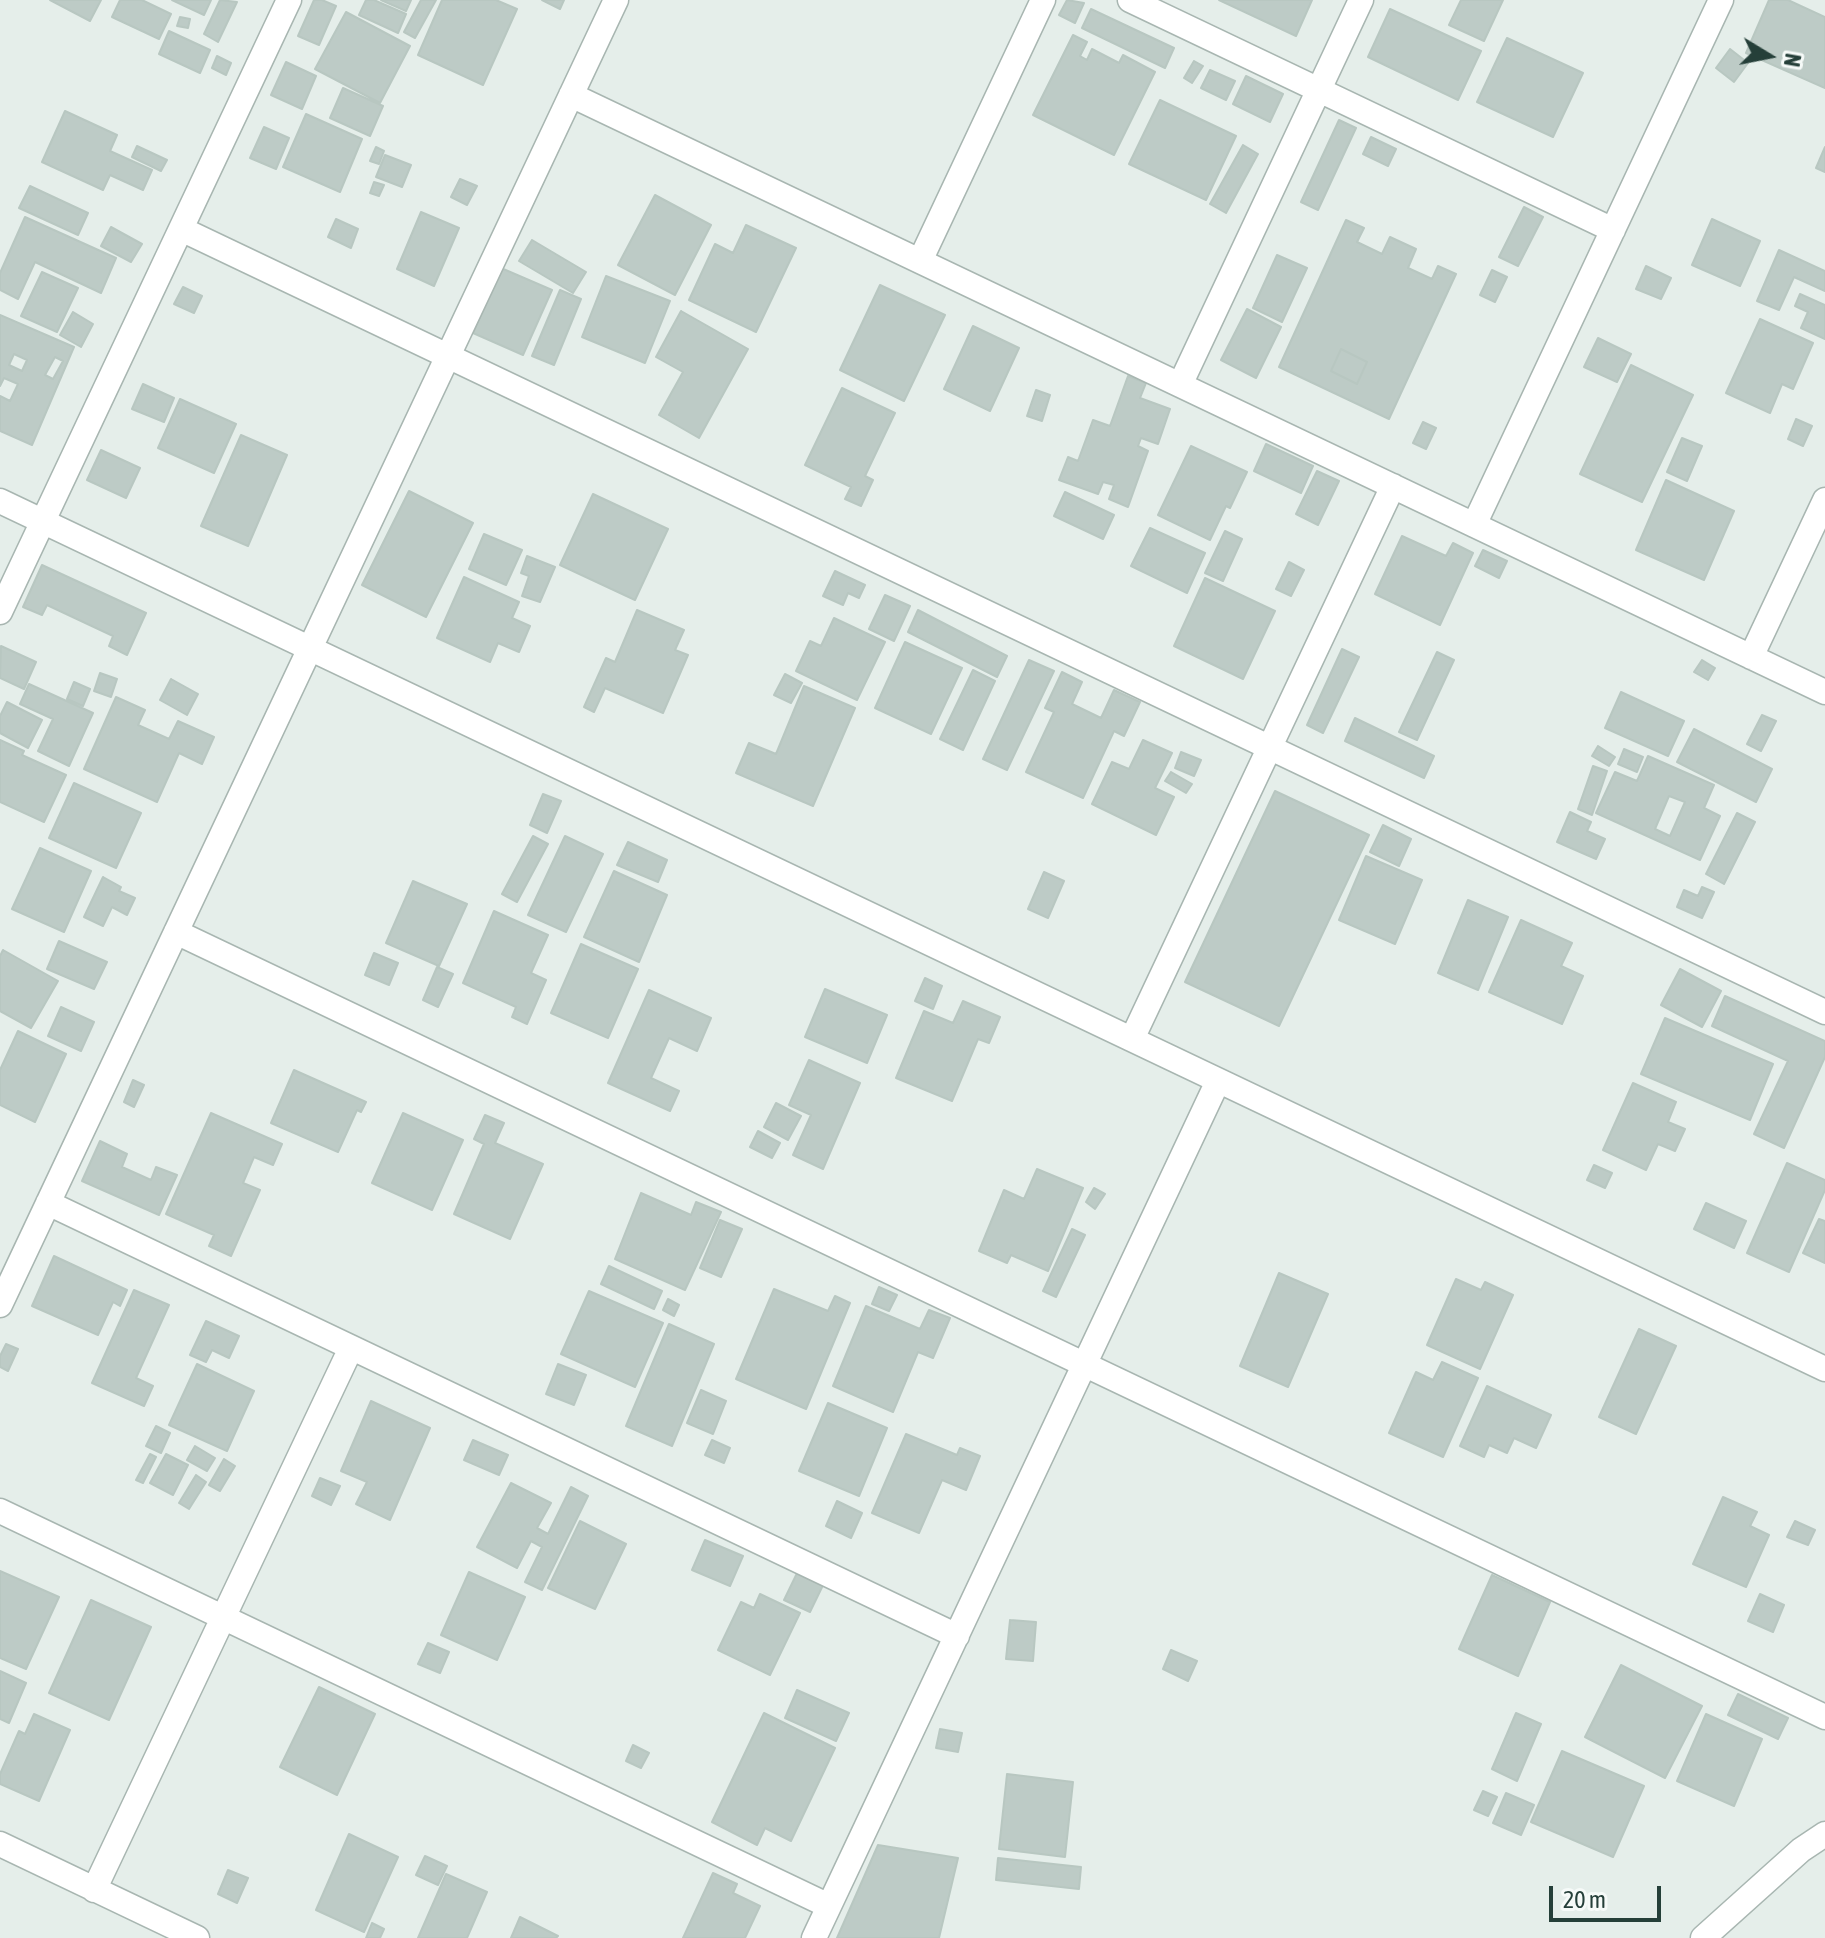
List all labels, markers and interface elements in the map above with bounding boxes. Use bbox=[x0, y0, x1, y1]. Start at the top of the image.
north arrow bbox=[1729, 16, 1809, 96]
text: N bbox=[1779, 52, 1807, 69]
scale bar bbox=[1553, 1870, 1665, 1920]
text: 20 m bbox=[1563, 1886, 1606, 1913]

